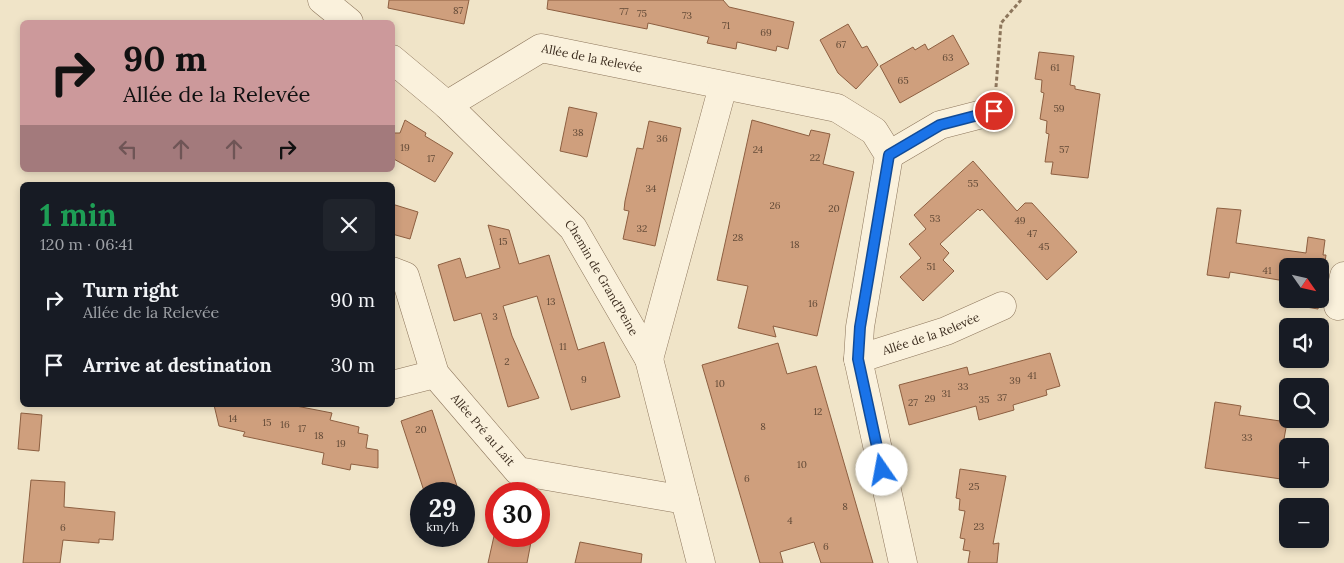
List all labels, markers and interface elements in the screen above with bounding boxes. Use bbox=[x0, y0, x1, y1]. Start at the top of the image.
house number: 87 bbox=[453, 4, 464, 17]
house number: 77 bbox=[619, 5, 629, 18]
house number: 75 bbox=[637, 7, 647, 20]
house number: 73 bbox=[682, 9, 693, 22]
house number: 71 bbox=[722, 19, 730, 32]
house number: 69 bbox=[760, 26, 772, 39]
text: 90 m bbox=[123, 36, 207, 81]
house number: 67 bbox=[836, 38, 847, 51]
icon: right bbox=[40, 40, 105, 105]
street label: Allée de la Relevée bbox=[540, 40, 644, 75]
house number: 63 bbox=[942, 51, 954, 64]
house number: 61 bbox=[1050, 61, 1060, 74]
house number: 65 bbox=[897, 74, 909, 87]
text: Allée de la Relevée bbox=[123, 80, 310, 108]
pin bbox=[973, 90, 1015, 132]
icon: arrive bbox=[980, 97, 1008, 125]
house number: 59 bbox=[1053, 102, 1065, 115]
house number: 38 bbox=[572, 126, 584, 139]
house number: 36 bbox=[656, 132, 668, 145]
icon: left bbox=[114, 135, 142, 163]
icon: ahead bbox=[167, 135, 195, 163]
icon: ahead bbox=[220, 135, 248, 163]
icon: right bbox=[273, 135, 301, 163]
house number: 19 bbox=[400, 141, 410, 154]
house number: 24 bbox=[753, 143, 764, 156]
house number: 57 bbox=[1059, 143, 1069, 156]
house number: 22 bbox=[810, 151, 820, 164]
house number: 17 bbox=[427, 152, 436, 165]
house number: 55 bbox=[968, 177, 978, 190]
house number: 34 bbox=[646, 182, 657, 195]
text: 1 min bbox=[40, 196, 117, 234]
button: close bbox=[323, 199, 375, 251]
house number: 26 bbox=[769, 199, 781, 212]
house number: 20 bbox=[828, 202, 840, 215]
house number: 53 bbox=[929, 212, 941, 225]
house number: 49 bbox=[1014, 214, 1026, 227]
street label: Chemin de Grand'Peine bbox=[562, 216, 642, 338]
house number: 32 bbox=[637, 222, 647, 235]
house number: 47 bbox=[1027, 227, 1037, 240]
house number: 28 bbox=[733, 231, 744, 244]
text: 120 m · 06:41 bbox=[40, 234, 133, 254]
house number: 15 bbox=[498, 235, 508, 248]
house number: 18 bbox=[790, 238, 800, 251]
house number: 45 bbox=[1039, 240, 1049, 253]
north arrow bbox=[1279, 258, 1329, 308]
map controls bbox=[1279, 258, 1329, 548]
house number: 51 bbox=[926, 260, 936, 273]
house number: 41 bbox=[1262, 264, 1272, 277]
text: Turn right bbox=[83, 278, 179, 302]
icon: right bbox=[40, 286, 68, 314]
text: 90 m bbox=[330, 288, 375, 312]
house number: 13 bbox=[546, 295, 556, 308]
house number: 16 bbox=[808, 297, 818, 310]
text: Allée de la Relevée bbox=[83, 302, 219, 322]
street label: Allée de la Relevée bbox=[879, 309, 982, 358]
house number: 3 bbox=[492, 310, 498, 323]
button: sound bbox=[1279, 318, 1329, 368]
house number: 11 bbox=[559, 340, 567, 353]
icon: arrive bbox=[40, 351, 68, 379]
text: Arrive at destination bbox=[83, 353, 272, 377]
text: 30 m bbox=[331, 353, 375, 377]
house number: 2 bbox=[504, 355, 510, 368]
house number: 41 bbox=[1027, 369, 1037, 382]
house number: 9 bbox=[581, 373, 587, 386]
house number: 39 bbox=[1009, 374, 1021, 387]
house number: 10 bbox=[715, 377, 725, 390]
button: search bbox=[1279, 378, 1329, 428]
house number: 33 bbox=[957, 380, 969, 393]
house number: 31 bbox=[941, 387, 951, 400]
street label: Allée Pré au Lait bbox=[448, 390, 519, 469]
house number: 37 bbox=[997, 391, 1007, 404]
house number: 29 bbox=[924, 392, 936, 405]
house number: 35 bbox=[978, 393, 990, 406]
house number: 27 bbox=[908, 396, 918, 409]
house number: 12 bbox=[813, 405, 823, 418]
house number: 14 bbox=[228, 412, 238, 425]
house number: 15 bbox=[262, 416, 272, 429]
house number: 16 bbox=[280, 418, 290, 431]
house number: 8 bbox=[760, 420, 766, 433]
house number: 17 bbox=[298, 422, 307, 435]
house number: 20 bbox=[415, 423, 427, 436]
house number: 18 bbox=[314, 429, 324, 442]
house number: 33 bbox=[1241, 431, 1253, 444]
house number: 19 bbox=[336, 437, 346, 450]
button: + bbox=[1279, 438, 1329, 488]
position arrow bbox=[855, 443, 907, 495]
house number: 10 bbox=[797, 458, 807, 471]
house number: 6 bbox=[744, 472, 750, 485]
house number: 25 bbox=[969, 480, 979, 493]
speed limit sign: 30 bbox=[485, 482, 550, 547]
text: 29 bbox=[429, 492, 456, 524]
button: − bbox=[1279, 498, 1329, 548]
house number: 8 bbox=[842, 500, 848, 513]
house number: 4 bbox=[787, 514, 793, 527]
text: km/h bbox=[426, 519, 459, 534]
house number: 23 bbox=[974, 520, 985, 533]
house number: 6 bbox=[60, 521, 66, 534]
house number: 6 bbox=[823, 540, 829, 553]

